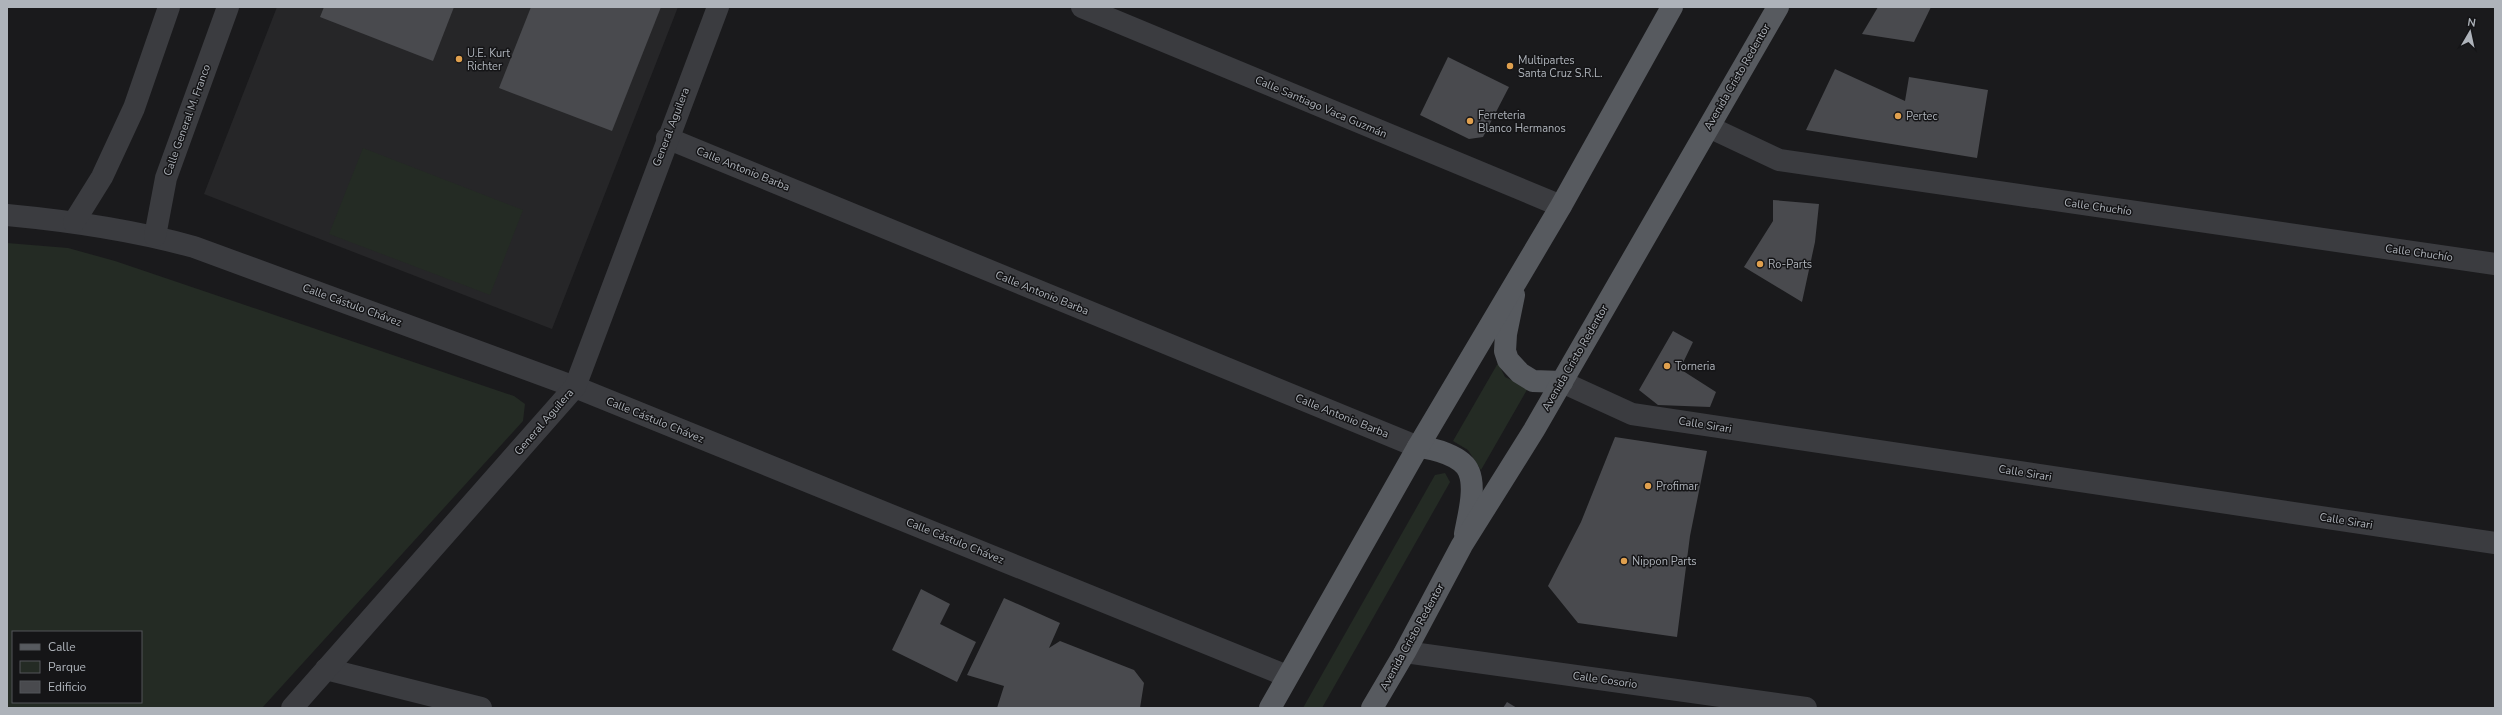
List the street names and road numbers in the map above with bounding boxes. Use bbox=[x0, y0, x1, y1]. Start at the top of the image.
street label: Avenida Cristo Redentor bbox=[1700, 21, 1774, 133]
street label: Calle General M. Franco bbox=[160, 62, 214, 178]
street label: Calle Santiago Vaca Guzmán bbox=[1253, 72, 1389, 142]
street label: General Aguilera bbox=[649, 85, 693, 169]
street label: Calle Antonio Barba bbox=[694, 143, 792, 195]
street label: Calle Chuchío bbox=[2063, 195, 2133, 219]
street label: Calle Chuchío bbox=[2384, 241, 2454, 265]
street label: Calle Antonio Barba bbox=[993, 267, 1091, 319]
street label: Calle Cástulo Chávez bbox=[300, 280, 404, 330]
street label: Avenida Cristo Redentor bbox=[1538, 302, 1612, 414]
street label: General Aguilera bbox=[511, 385, 577, 458]
street label: Calle Antonio Barba bbox=[1293, 390, 1391, 442]
street label: Calle Cástulo Chávez bbox=[604, 393, 706, 447]
street label: Calle Sirari bbox=[1677, 413, 1733, 437]
street label: Calle Sirari bbox=[1997, 461, 2053, 485]
street label: Calle Sirari bbox=[2318, 509, 2374, 533]
street label: Calle Cástulo Chávez bbox=[904, 514, 1006, 568]
street label: Avenida Cristo Redentor bbox=[1376, 581, 1448, 693]
street label: Calle Cosorio bbox=[1572, 668, 1638, 692]

